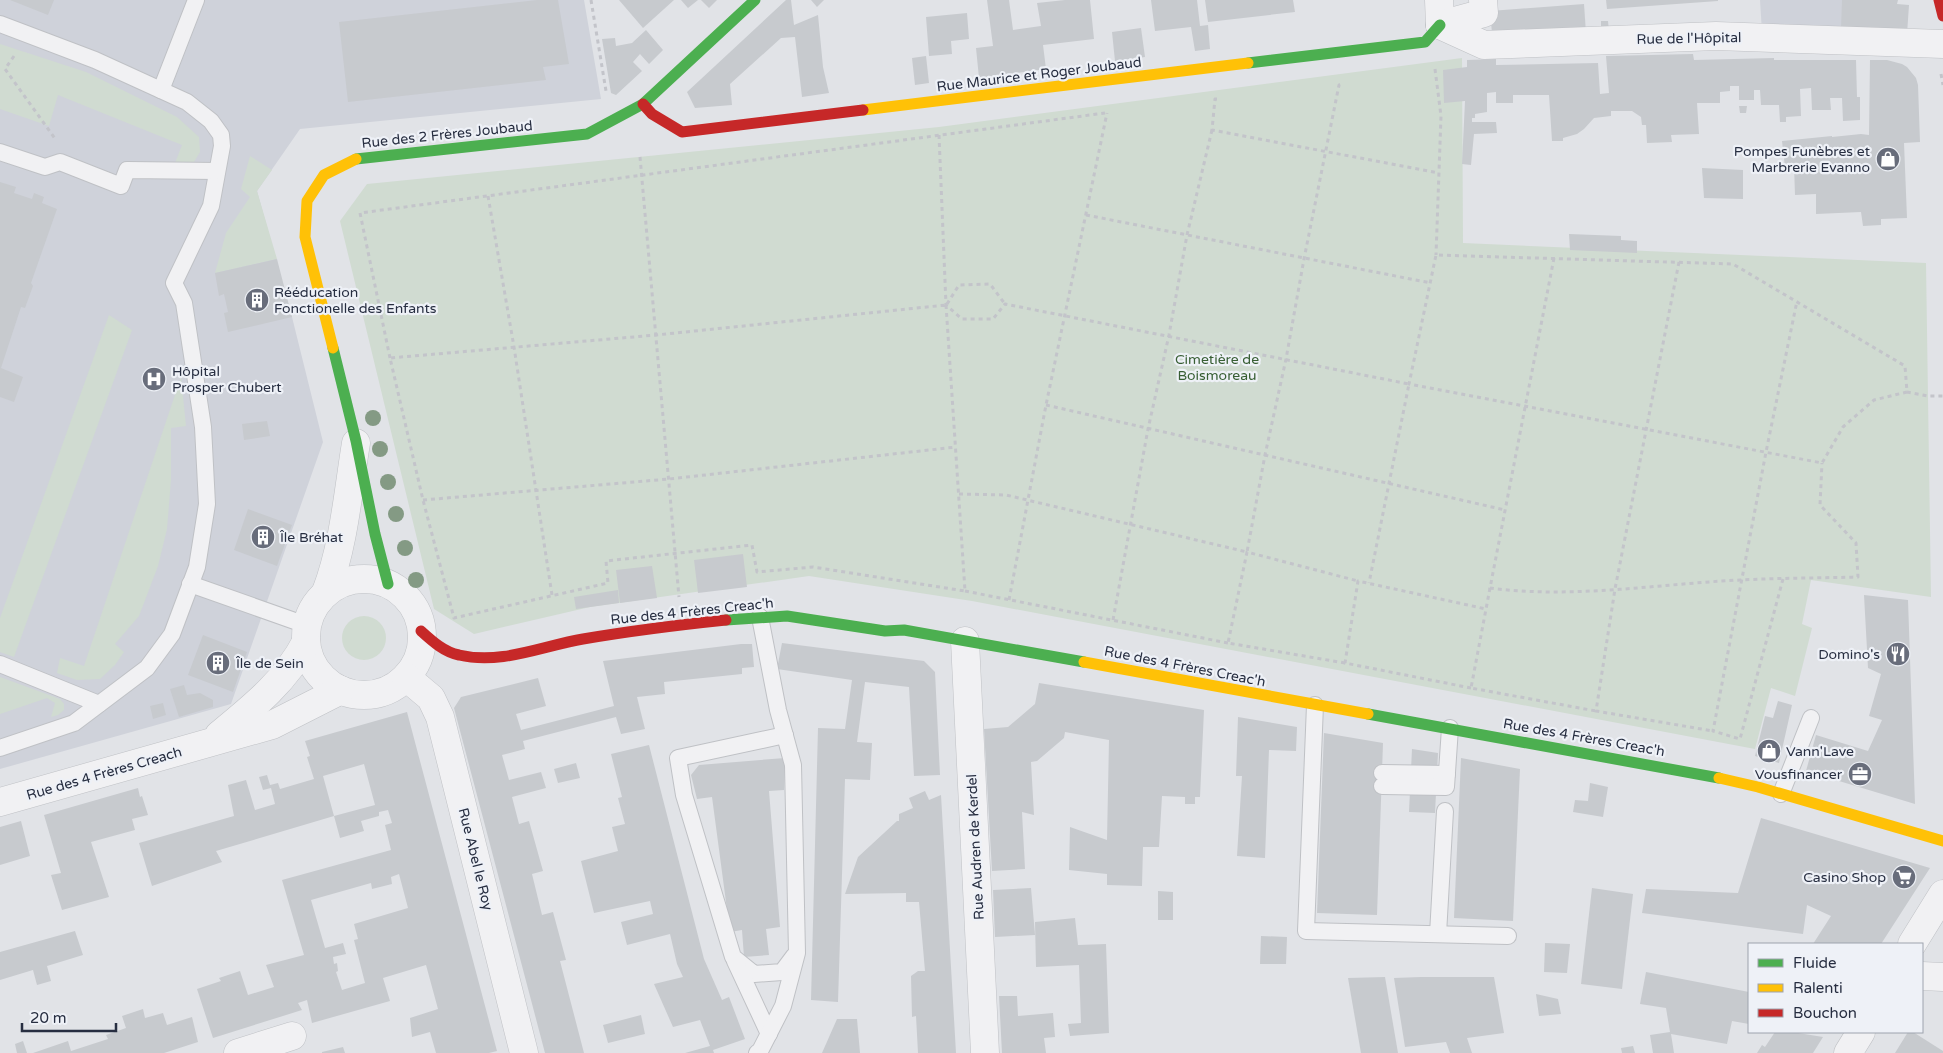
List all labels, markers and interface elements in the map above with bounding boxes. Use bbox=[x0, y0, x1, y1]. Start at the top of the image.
street label: Rue de l'Hôpital bbox=[1636, 29, 1742, 48]
street label: Rue Maurice et Roger Joubaud bbox=[936, 53, 1143, 96]
street label: Rue des 2 Frères Joubaud bbox=[361, 117, 533, 152]
place label: Pompes Funèbres et Marbrerie Evanno bbox=[1734, 143, 1871, 176]
shop icon: Pompes Funèbres et Marbrerie Evanno bbox=[1875, 146, 1901, 172]
place label: Rééducation Fonctionelle des Enfants bbox=[274, 284, 437, 317]
building icon: Rééducation Fonctionelle des Enfants bbox=[244, 287, 270, 313]
park label: Cimetière de Boismoreau bbox=[1175, 351, 1259, 384]
place label: Hôpital Prosper Chubert bbox=[172, 363, 282, 396]
hospital icon: Hôpital Prosper Chubert bbox=[141, 366, 167, 392]
building icon: Île Bréhat bbox=[250, 524, 276, 550]
place label: Île Bréhat bbox=[280, 529, 344, 546]
street label: Rue des 4 Frères Creac'h bbox=[610, 594, 774, 629]
restaurant icon: Domino's bbox=[1885, 641, 1911, 667]
street label: Rue des 4 Frères Creac'h bbox=[1103, 643, 1267, 690]
place label: Domino's bbox=[1818, 646, 1880, 663]
building icon: Île de Sein bbox=[205, 650, 231, 676]
place label: Île de Sein bbox=[236, 655, 304, 672]
street label: Rue des 4 Frères Creac'h bbox=[1502, 715, 1666, 760]
shop icon: Vann'Lave bbox=[1756, 738, 1782, 764]
street label: Rue des 4 Frères Creach bbox=[24, 743, 184, 804]
place label: Vann'Lave bbox=[1786, 743, 1854, 760]
office icon: Vousfinancer bbox=[1847, 761, 1873, 787]
place label: Vousfinancer bbox=[1755, 766, 1843, 783]
street label: Rue Audren de Kerdel bbox=[963, 774, 988, 920]
street label: Rue Abel le Roy bbox=[455, 806, 497, 913]
supermarket icon: Casino Shop bbox=[1891, 864, 1917, 890]
place label: Casino Shop bbox=[1803, 869, 1886, 886]
legend bbox=[1748, 943, 1923, 1033]
text: Fluide bbox=[1793, 954, 1837, 972]
text: Ralenti bbox=[1793, 979, 1843, 997]
scale bar bbox=[22, 1000, 116, 1032]
text: Bouchon bbox=[1793, 1004, 1857, 1022]
text: 20 m bbox=[30, 1009, 67, 1027]

